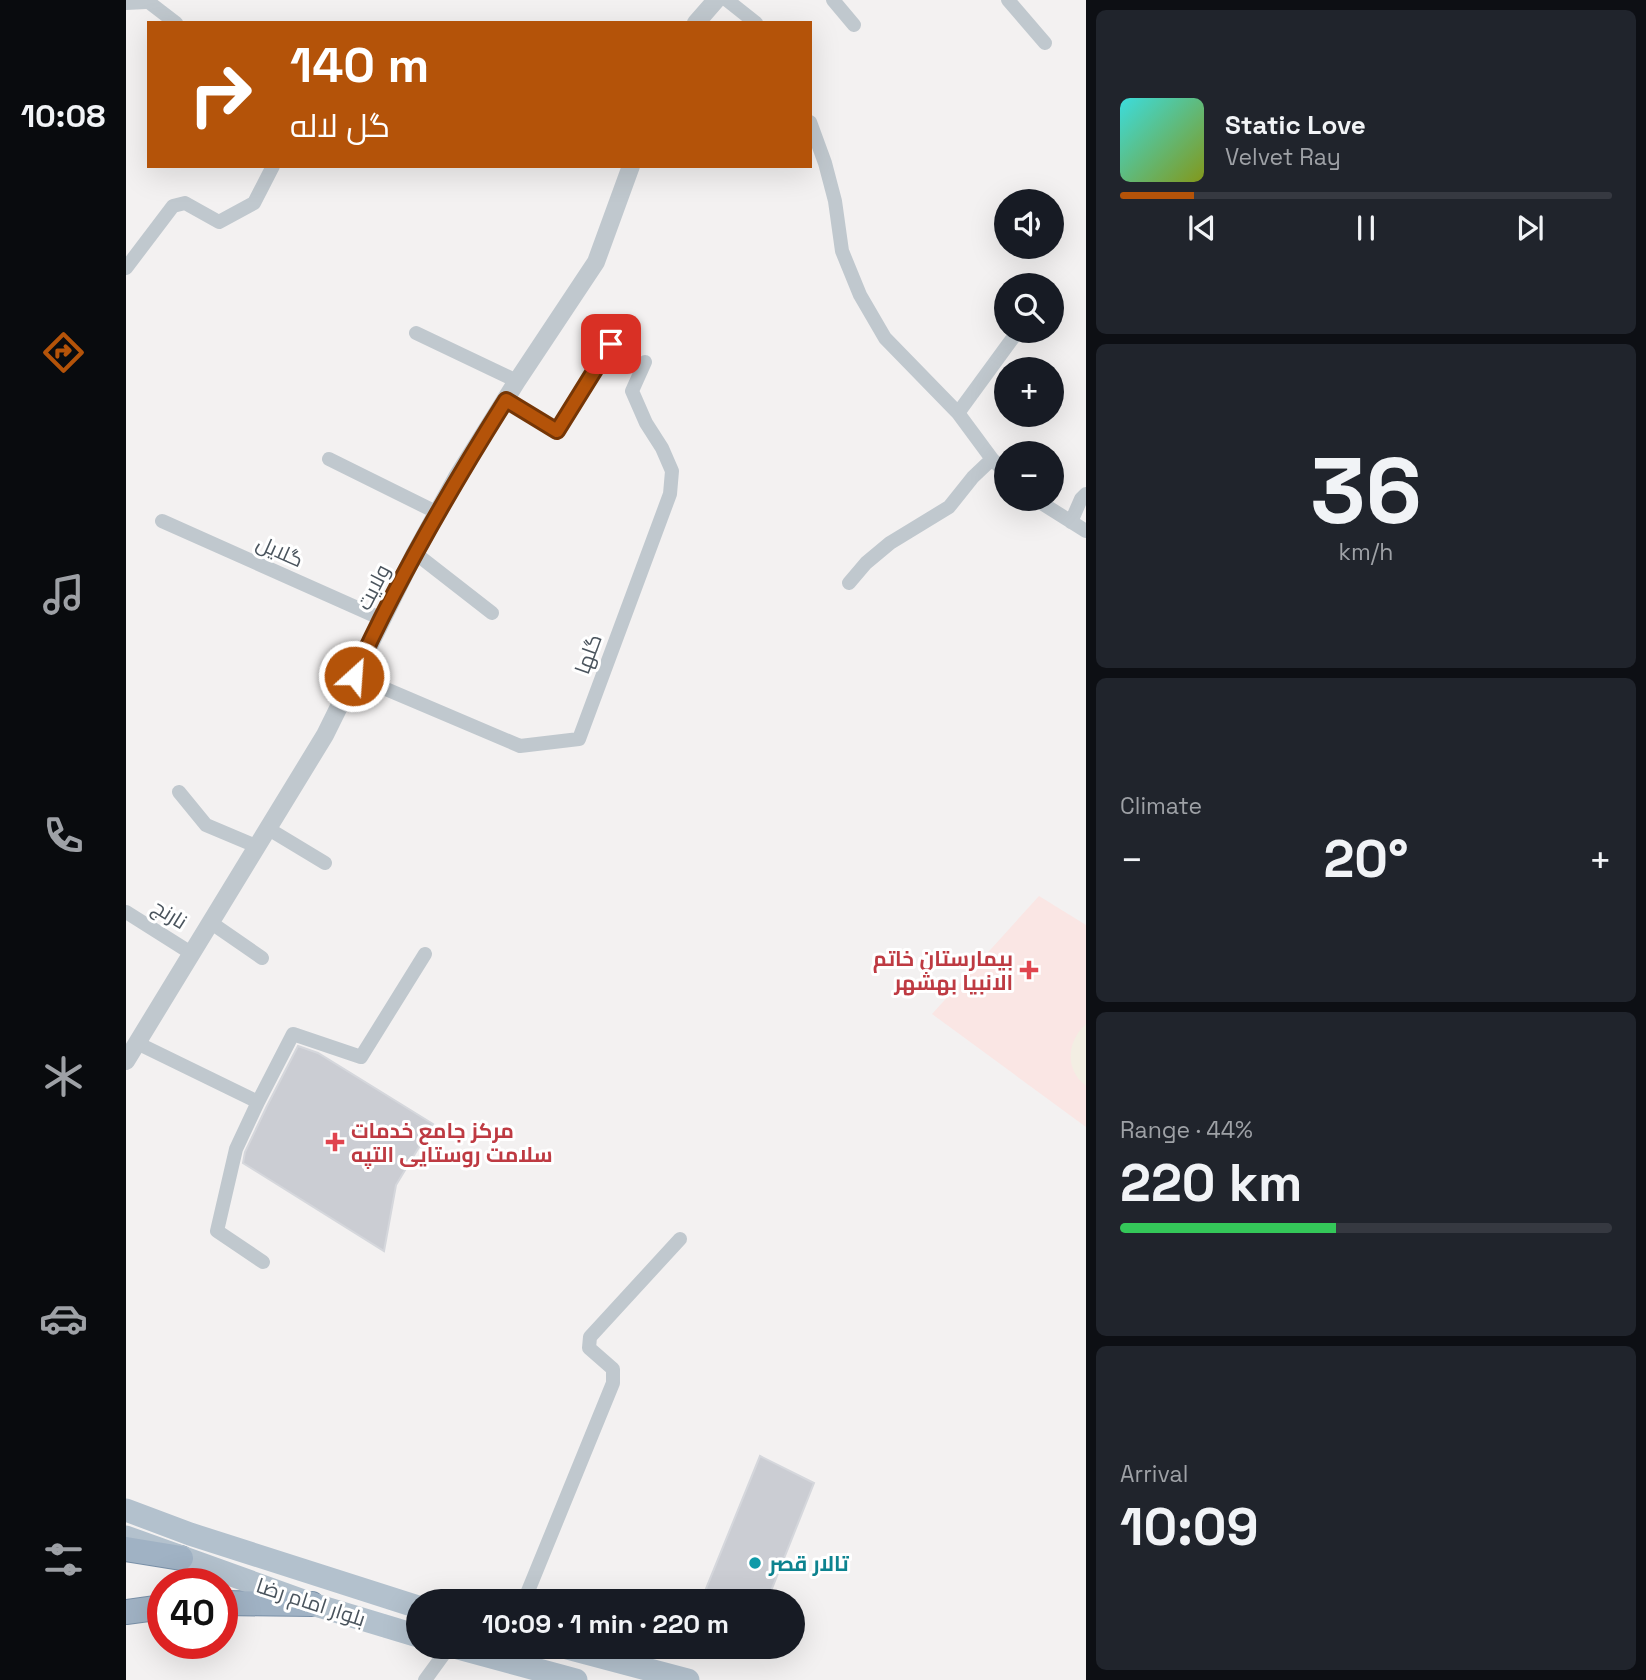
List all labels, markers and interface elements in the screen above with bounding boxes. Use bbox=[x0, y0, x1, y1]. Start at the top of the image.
text: 140 m bbox=[290, 34, 429, 96]
icon: right bbox=[175, 49, 266, 140]
text: 10:08 bbox=[21, 96, 105, 136]
text: گل لاله bbox=[290, 106, 390, 146]
text: Static Love bbox=[1225, 108, 1366, 142]
text: Velvet Ray bbox=[1225, 142, 1341, 172]
map controls bbox=[994, 189, 1064, 511]
button: sound bbox=[994, 189, 1064, 259]
icon: previous bbox=[1183, 209, 1221, 247]
icon: pause bbox=[1347, 209, 1385, 247]
icon: next bbox=[1511, 209, 1549, 247]
button: search bbox=[994, 273, 1064, 343]
pin bbox=[581, 314, 641, 374]
icon: arrive bbox=[592, 325, 630, 363]
icon: directions bbox=[39, 328, 88, 377]
button: + bbox=[994, 357, 1064, 427]
text: 36 bbox=[1310, 433, 1422, 550]
button: − bbox=[994, 441, 1064, 511]
street label: گلایل bbox=[252, 529, 308, 573]
text: km/h bbox=[1339, 537, 1393, 567]
street label: ولایت bbox=[350, 560, 396, 614]
icon: music bbox=[39, 570, 88, 619]
street label: گلها bbox=[568, 630, 608, 678]
position arrow bbox=[317, 639, 391, 713]
text: Climate bbox=[1120, 791, 1202, 821]
icon: phone bbox=[39, 811, 88, 860]
text: 20° bbox=[1323, 826, 1409, 892]
text: − bbox=[1120, 836, 1144, 884]
text: + bbox=[1588, 836, 1612, 884]
street label: نارنج bbox=[147, 893, 192, 936]
place label: بیمارستان خاتم الانبیا بهشهر bbox=[873, 945, 1013, 996]
marker: بیمارستان خاتم الانبیا بهشهر bbox=[1019, 960, 1039, 980]
icon: climate bbox=[39, 1052, 88, 1101]
text: Range · 44% bbox=[1120, 1115, 1253, 1145]
place label: مرکز جامع خدمات سلامت روستایی التپه bbox=[351, 1117, 553, 1169]
marker: مرکز جامع خدمات سلامت روستایی التپه bbox=[325, 1132, 345, 1152]
text: 220 km bbox=[1120, 1150, 1302, 1216]
icon: car bbox=[39, 1294, 88, 1343]
text: Arrival bbox=[1120, 1459, 1188, 1489]
text: 10:09 bbox=[1120, 1494, 1259, 1560]
icon: filters bbox=[39, 1535, 88, 1584]
place label: تالار قصر bbox=[768, 1550, 850, 1577]
marker: تالار قصر bbox=[747, 1555, 763, 1571]
speed limit sign: 40 bbox=[147, 1568, 238, 1659]
street label: بلوار امام رضا bbox=[253, 1572, 369, 1633]
text: 10:09 · 1 min · 220 m bbox=[482, 1607, 729, 1641]

